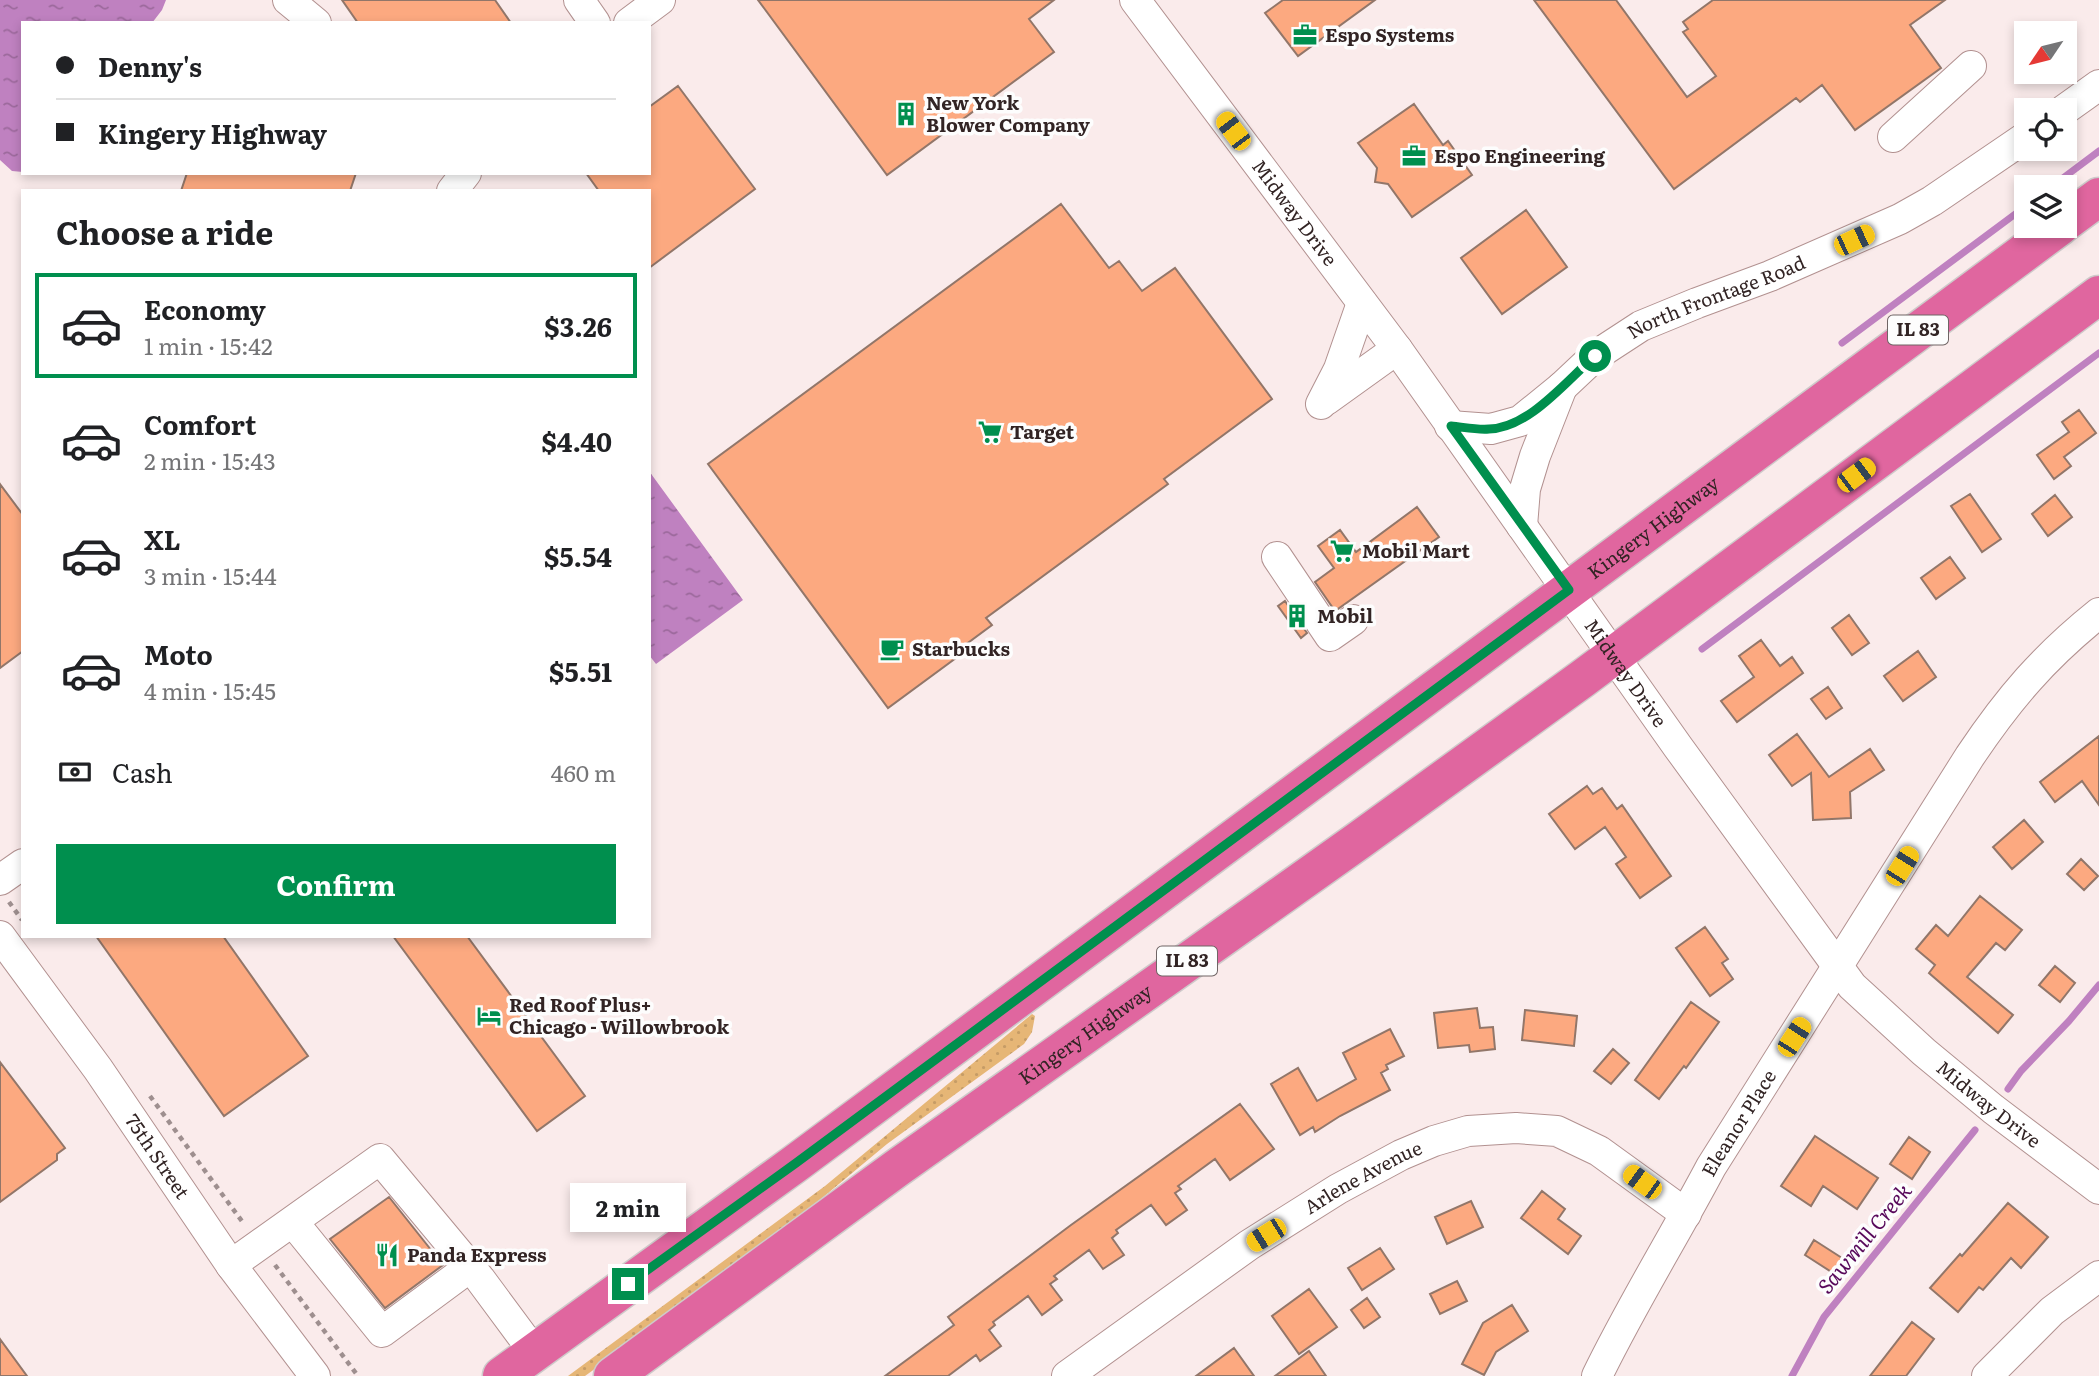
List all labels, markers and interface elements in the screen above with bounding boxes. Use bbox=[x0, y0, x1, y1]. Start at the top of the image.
place label: Espo Systems bbox=[1325, 20, 1454, 48]
office icon: Espo Systems bbox=[1291, 21, 1319, 49]
north arrow bbox=[2014, 21, 2077, 84]
map controls bbox=[2014, 21, 2077, 238]
text: Denny's bbox=[98, 46, 202, 85]
place label: New York Blower Company bbox=[926, 88, 1090, 138]
button: locate bbox=[2014, 98, 2077, 161]
building icon: New York Blower Company bbox=[892, 100, 920, 128]
car bbox=[1212, 108, 1255, 154]
text: Kingery Highway bbox=[98, 113, 327, 152]
place label: Espo Engineering bbox=[1434, 141, 1605, 169]
office icon: Espo Engineering bbox=[1400, 142, 1428, 170]
street label: Midway Drive bbox=[1246, 153, 1345, 271]
button: layers bbox=[2014, 175, 2077, 238]
text: Choose a ride bbox=[56, 207, 273, 255]
car bbox=[1831, 222, 1878, 258]
street label: North Frontage Road bbox=[1621, 247, 1810, 345]
text: Economy bbox=[144, 289, 266, 328]
icon: car bbox=[60, 294, 123, 357]
text: $3.26 bbox=[544, 306, 612, 345]
road number: IL 83 bbox=[1888, 316, 1948, 344]
text: 1 min · 15:42 bbox=[144, 328, 273, 362]
route start bbox=[1579, 340, 1611, 372]
text: Comfort bbox=[144, 404, 256, 443]
icon: car bbox=[60, 409, 123, 472]
place label: Target bbox=[1010, 417, 1075, 445]
supermarket icon: Target bbox=[976, 418, 1004, 446]
text: $4.40 bbox=[541, 421, 612, 460]
text: 2 min · 15:43 bbox=[144, 443, 276, 477]
car bbox=[1833, 454, 1880, 496]
street label: Kingery Highway bbox=[1581, 469, 1724, 585]
text: XL bbox=[144, 519, 181, 558]
icon: car bbox=[60, 524, 123, 587]
text: $5.54 bbox=[544, 536, 612, 575]
place label: Mobil Mart bbox=[1362, 536, 1471, 564]
supermarket icon: Mobil Mart bbox=[1328, 537, 1356, 565]
text: 3 min · 15:44 bbox=[144, 558, 277, 592]
place label: Mobil bbox=[1317, 601, 1373, 629]
building icon: Mobil bbox=[1283, 602, 1311, 630]
street label: Midway Drive bbox=[1579, 613, 1675, 732]
text: Moto bbox=[144, 634, 213, 673]
place label: Starbucks bbox=[912, 634, 1010, 662]
cafe icon: Starbucks bbox=[878, 635, 906, 663]
icon: car bbox=[60, 639, 123, 702]
text: $5.51 bbox=[549, 651, 612, 690]
text: 4 min · 15:45 bbox=[144, 673, 276, 707]
text: Cash bbox=[112, 752, 173, 791]
icon: cash bbox=[56, 753, 94, 791]
text: 460 m bbox=[551, 755, 616, 789]
car bbox=[1882, 843, 1923, 889]
button: Confirm bbox=[56, 844, 616, 924]
road number: IL 83 bbox=[1157, 946, 1217, 976]
street label: Kingery Highway bbox=[1012, 976, 1157, 1091]
place label: Red Roof Plus+ Chicago - Willowbrook bbox=[509, 990, 729, 1040]
hotel icon: Red Roof Plus+ Chicago - Willowbrook bbox=[475, 1002, 503, 1030]
car bbox=[1774, 1014, 1815, 1060]
street label: Midway Drive bbox=[1931, 1053, 2048, 1154]
street label: Eleanor Place bbox=[1694, 1064, 1782, 1181]
street label: 75th Street bbox=[119, 1108, 197, 1204]
street label: Arlene Avenue bbox=[1298, 1133, 1426, 1220]
car bbox=[1619, 1161, 1666, 1203]
water label: Sawmill Creek bbox=[1809, 1175, 1918, 1299]
callout: 2 min bbox=[570, 1182, 686, 1232]
text: 2 min bbox=[596, 1190, 660, 1224]
car bbox=[1243, 1215, 1290, 1255]
place label: Panda Express bbox=[407, 1240, 547, 1268]
restaurant icon: Panda Express bbox=[373, 1241, 401, 1269]
route end bbox=[612, 1268, 644, 1300]

